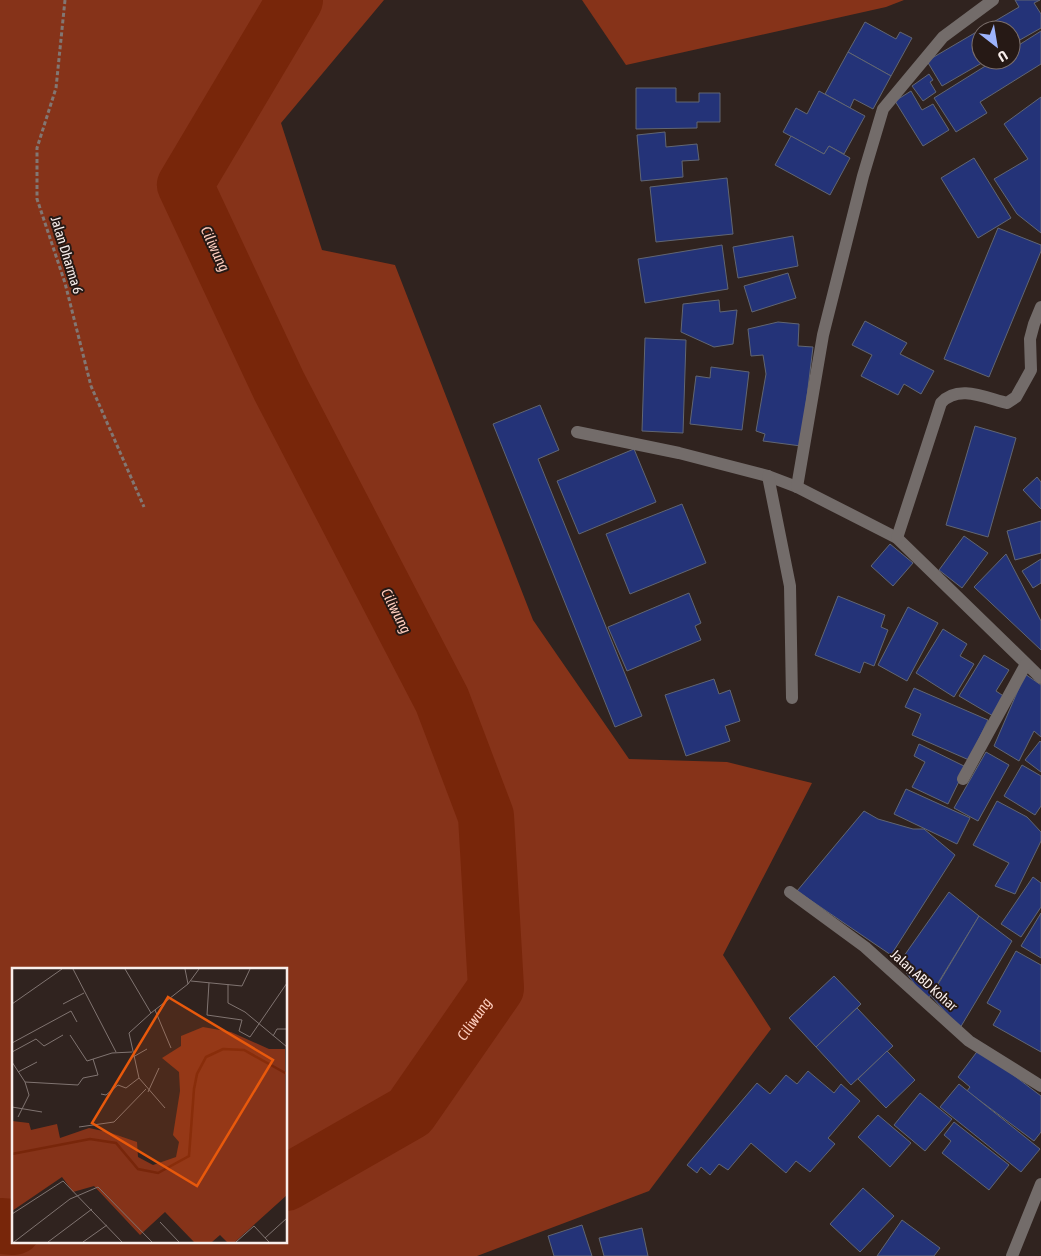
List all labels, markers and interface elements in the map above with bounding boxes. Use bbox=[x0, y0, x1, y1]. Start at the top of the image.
north arrow bbox=[971, 20, 1021, 70]
text: U bbox=[995, 47, 1010, 65]
street label: Jalan Dharma 6 bbox=[48, 214, 87, 296]
water label: Ciliwung bbox=[198, 223, 233, 274]
water label: Ciliwung bbox=[378, 585, 415, 636]
street label: Jalan ABD Kohar bbox=[888, 946, 961, 1015]
inset map bbox=[12, 968, 288, 1244]
water label: Ciliwung bbox=[453, 994, 495, 1043]

